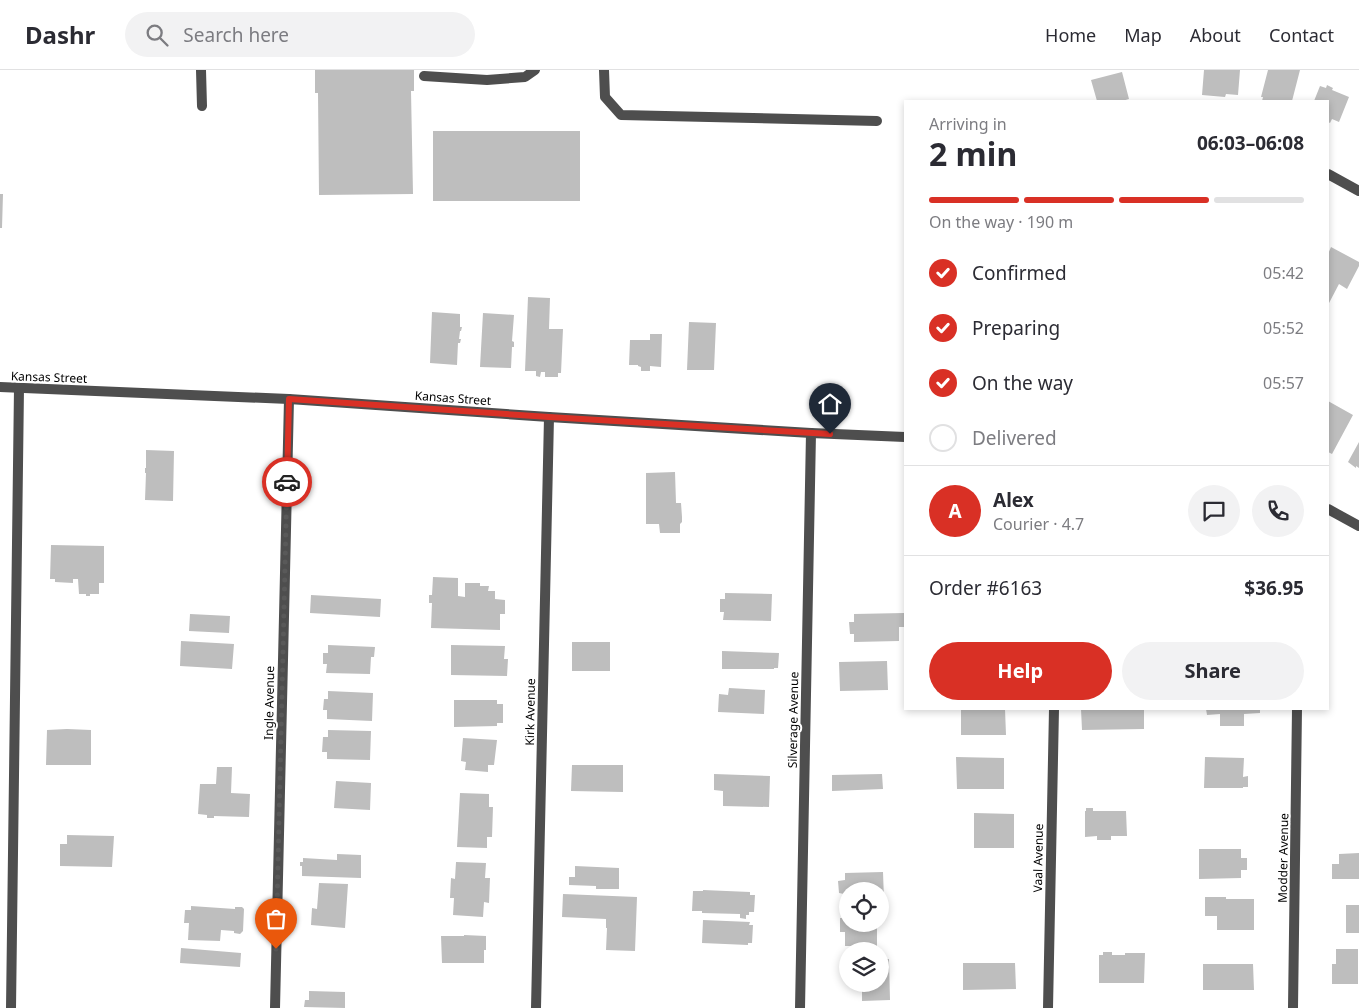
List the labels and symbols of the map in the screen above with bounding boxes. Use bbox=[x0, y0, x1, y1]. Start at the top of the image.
street label: Kansas Street bbox=[11, 367, 88, 387]
pin bbox=[809, 383, 851, 434]
street label: Kansas Street bbox=[414, 387, 492, 409]
courier bbox=[262, 457, 312, 507]
street label: Ingle Avenue bbox=[260, 666, 278, 740]
street label: Silverage Avenue bbox=[784, 671, 802, 768]
street label: Kirk Avenue bbox=[521, 678, 539, 746]
street label: Modder Avenue bbox=[1274, 813, 1292, 903]
street label: Vaal Avenue bbox=[1029, 823, 1047, 893]
pin bbox=[255, 898, 297, 949]

